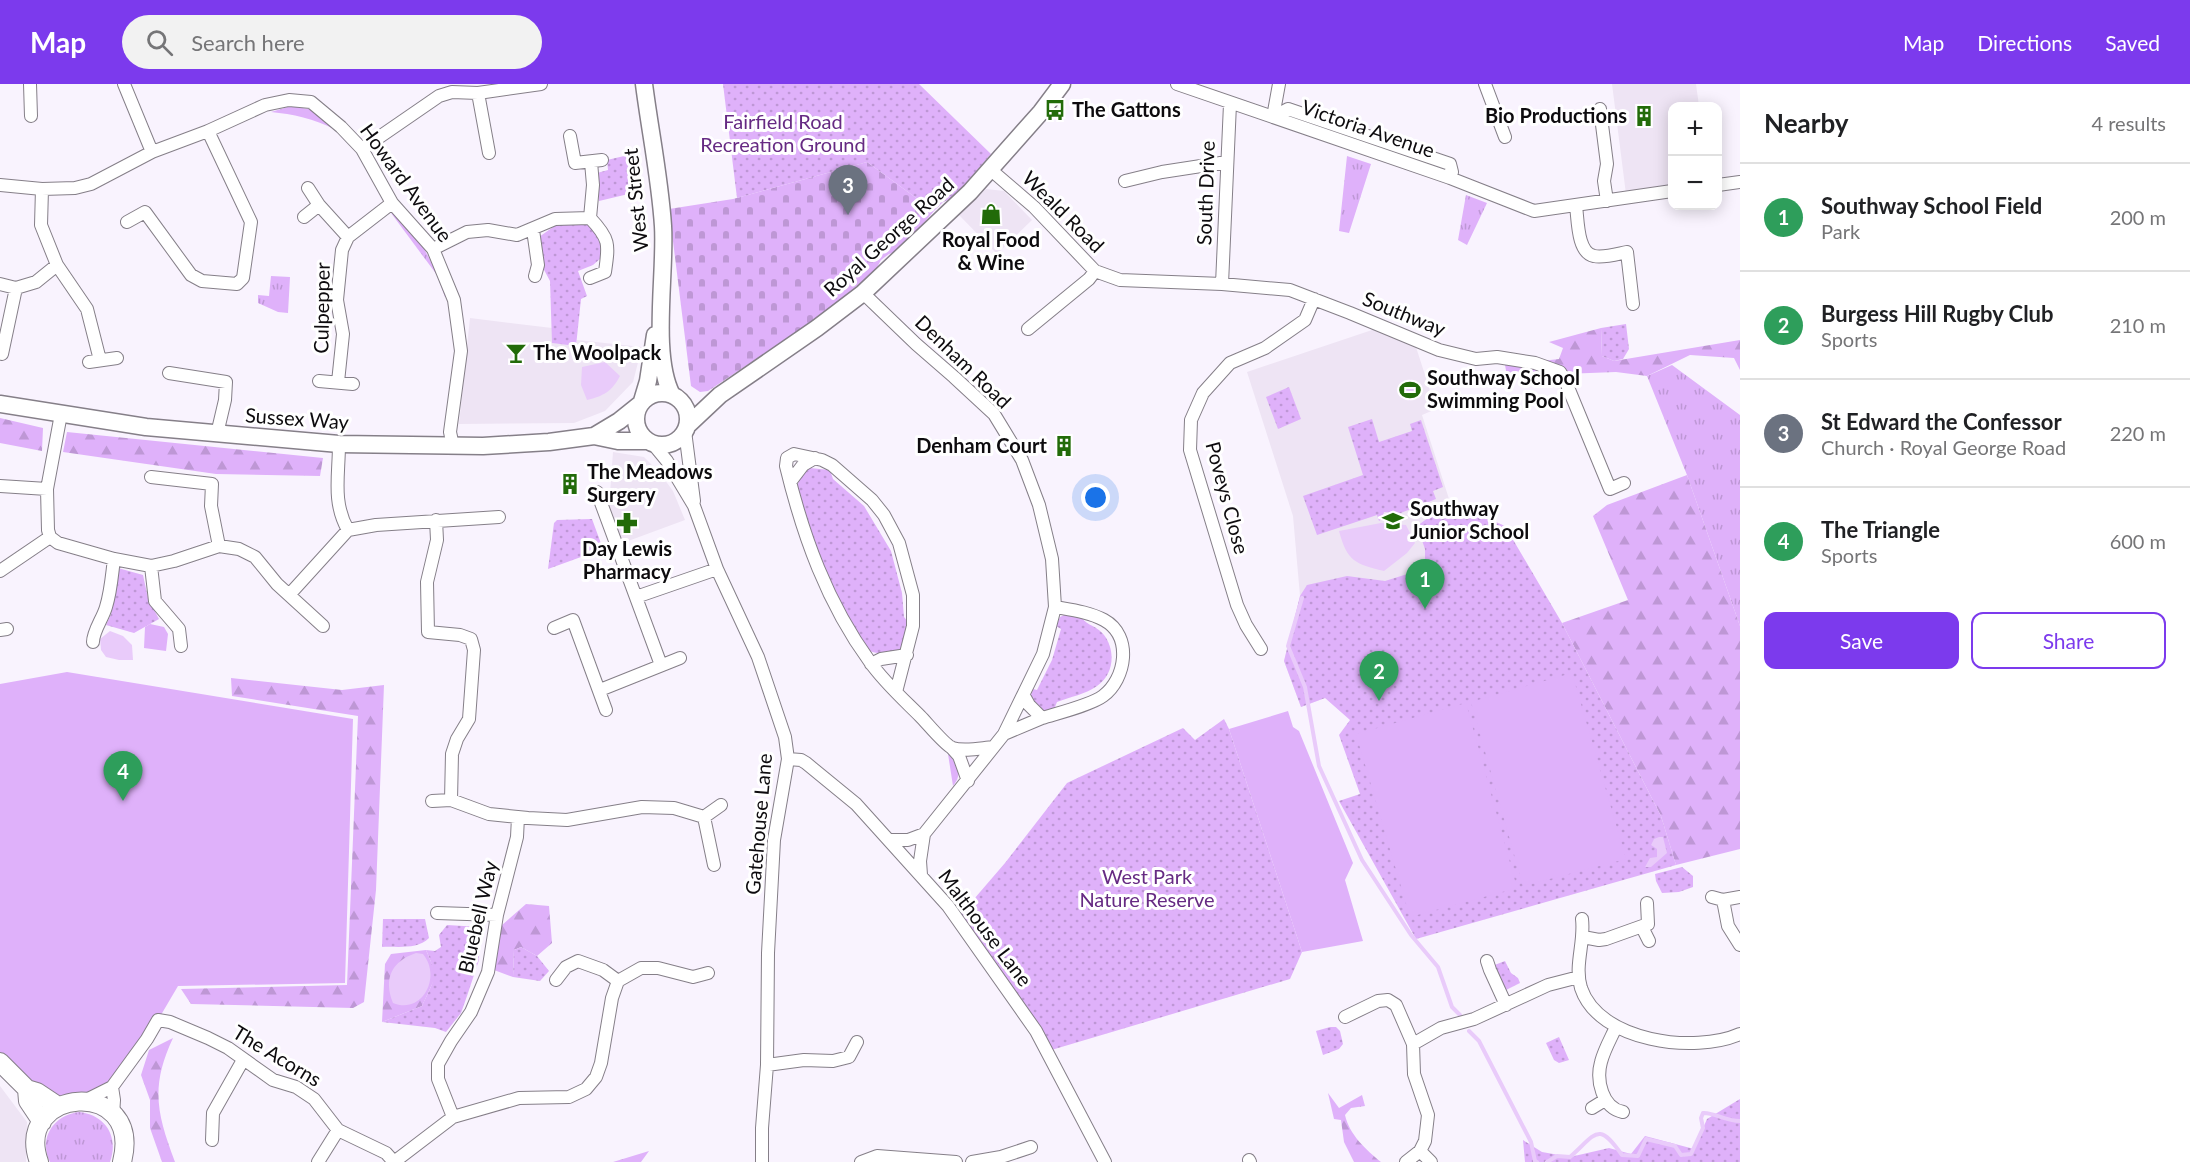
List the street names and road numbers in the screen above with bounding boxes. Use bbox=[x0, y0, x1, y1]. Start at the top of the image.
street label: Victoria Avenue bbox=[1299, 94, 1438, 162]
street label: Howard Avenue bbox=[356, 119, 458, 246]
street label: South Drive bbox=[1191, 140, 1219, 246]
street label: West Street bbox=[618, 147, 652, 253]
street label: Weald Road bbox=[1018, 166, 1109, 257]
street label: Royal George Road bbox=[818, 172, 958, 301]
street label: Culpepper bbox=[308, 262, 334, 354]
street label: Southway bbox=[1359, 286, 1450, 341]
street label: Denham Road bbox=[911, 310, 1017, 413]
street label: Sussex Way bbox=[244, 402, 350, 434]
street label: Poveys Close bbox=[1201, 439, 1254, 557]
street label: Gatehouse Lane bbox=[740, 752, 776, 896]
street label: Bluebell Way bbox=[452, 857, 502, 975]
street label: Malthouse Lane bbox=[934, 864, 1038, 991]
street label: The Acorns bbox=[229, 1019, 326, 1091]

